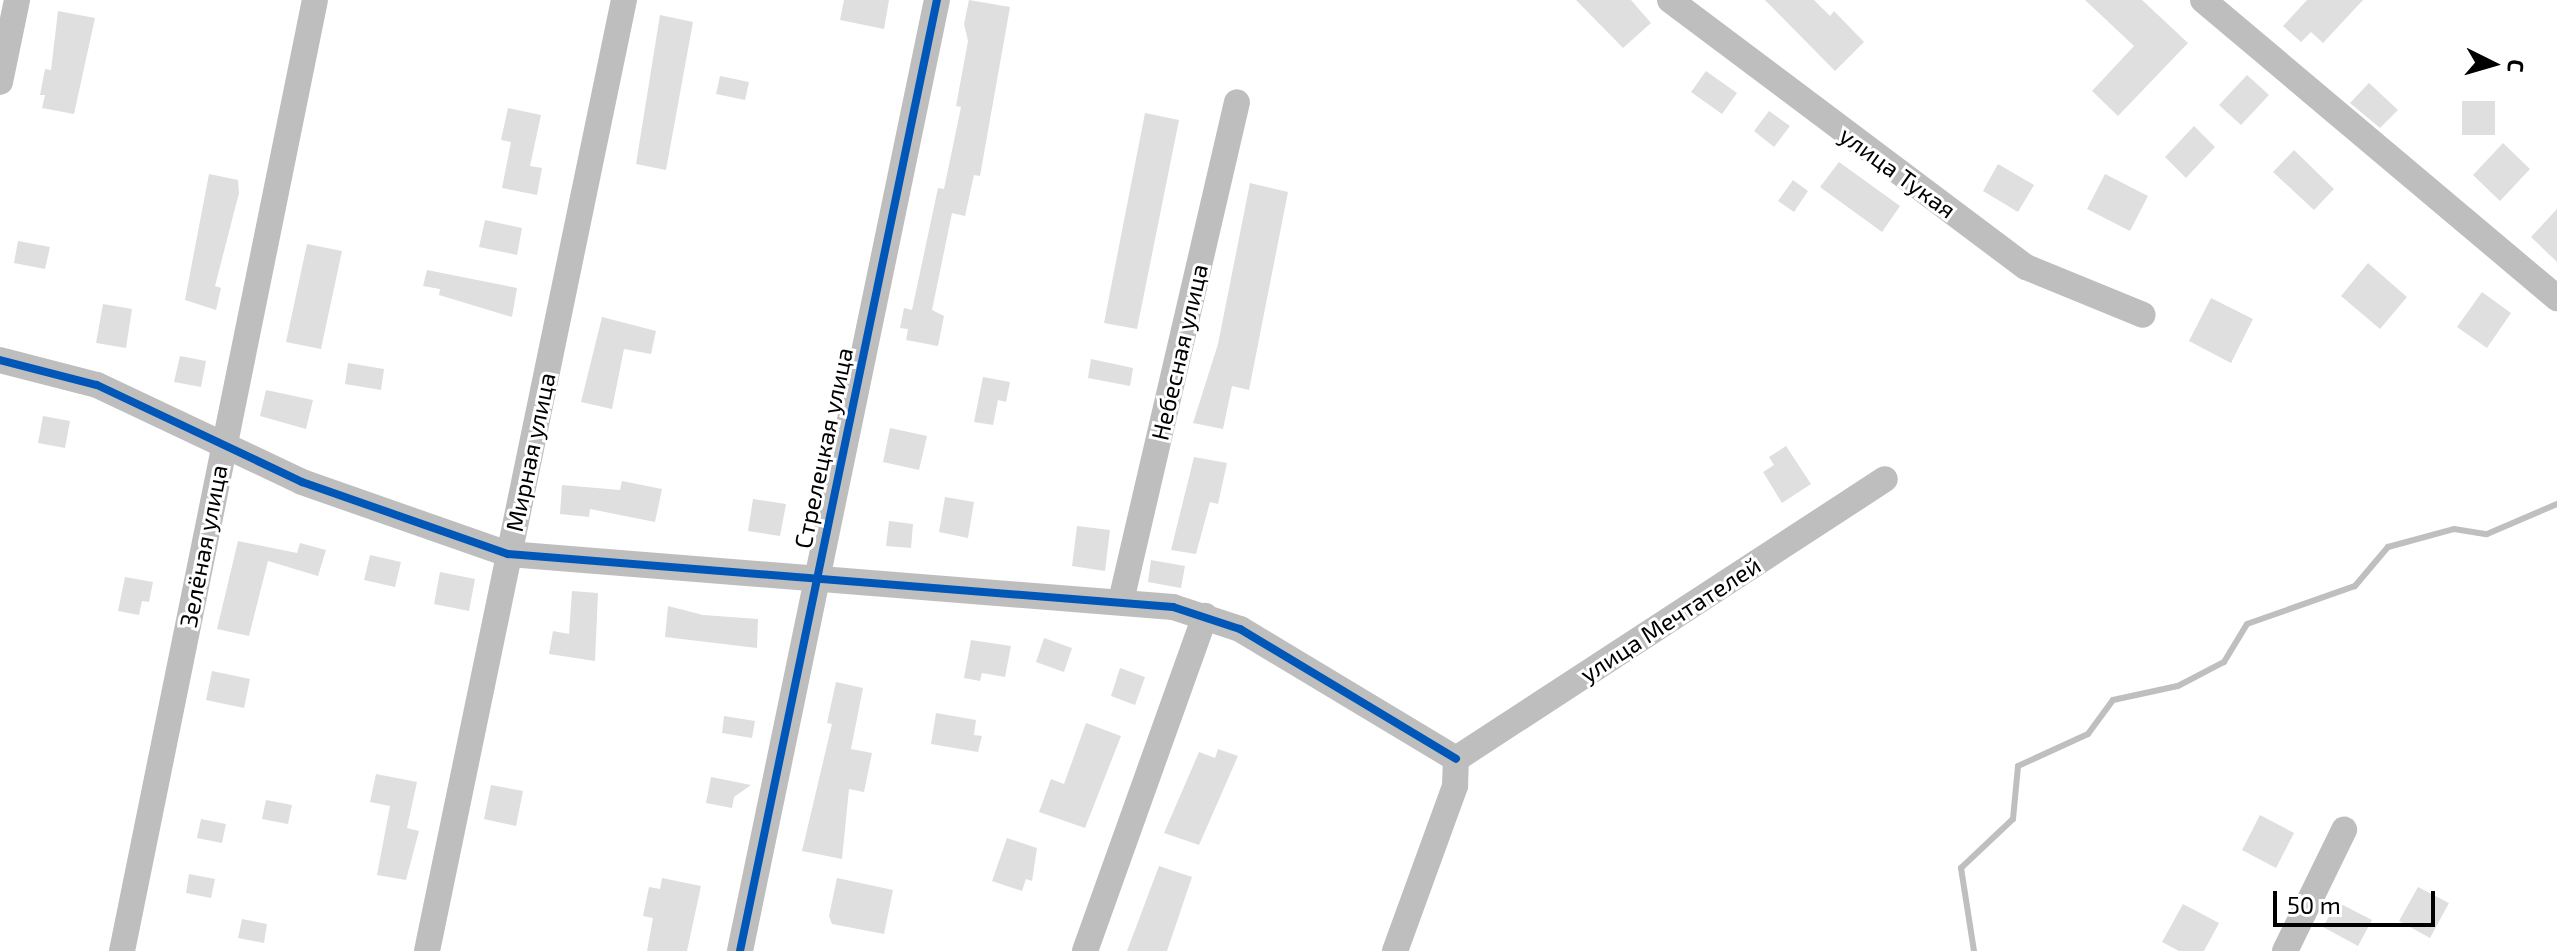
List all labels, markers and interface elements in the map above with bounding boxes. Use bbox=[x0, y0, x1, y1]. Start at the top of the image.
north arrow bbox=[2453, 24, 2533, 104]
text: С bbox=[2503, 59, 2530, 74]
street label: улица Тукая bbox=[1834, 120, 1962, 224]
street label: Небесная улица bbox=[1145, 261, 1213, 443]
street label: Стрелецкая улица bbox=[788, 345, 858, 551]
street label: Мирная улица bbox=[499, 370, 561, 534]
street label: Зелёная улица bbox=[173, 462, 233, 630]
street label: улица Мечтателей bbox=[1574, 550, 1766, 688]
scale bar bbox=[2277, 875, 2439, 925]
text: 50 m bbox=[2287, 890, 2341, 919]

